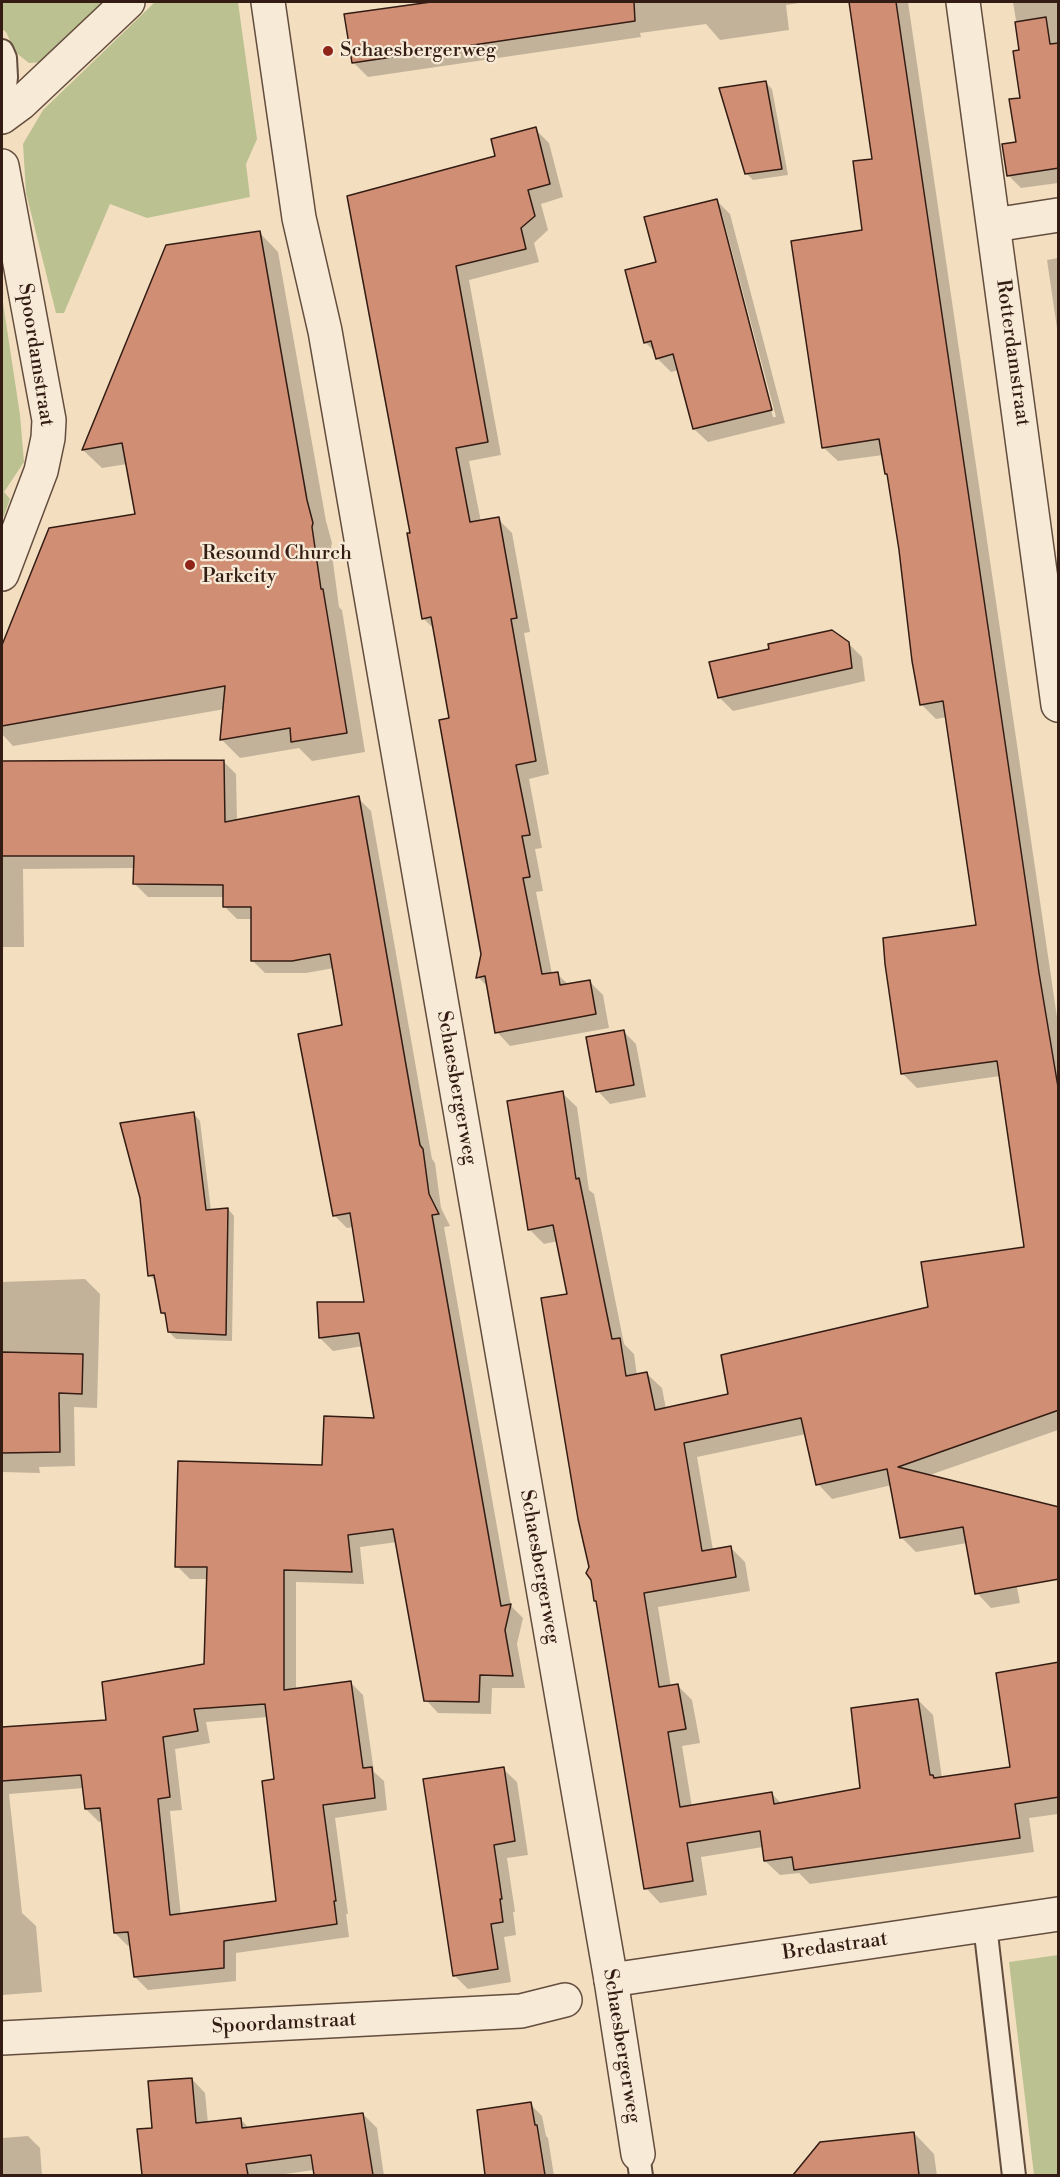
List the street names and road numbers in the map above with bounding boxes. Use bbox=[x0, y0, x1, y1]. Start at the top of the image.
street label: Rotterdamstraat bbox=[990, 278, 1034, 428]
street label: Spoordamstraat bbox=[12, 282, 58, 428]
street label: Schaesbergerweg bbox=[431, 1009, 481, 1167]
street label: Schaesbergerweg bbox=[514, 1488, 564, 1646]
street label: Bredastraat bbox=[781, 1928, 889, 1966]
street label: Schaesbergerweg bbox=[597, 1967, 645, 2125]
street label: Spoordamstraat bbox=[211, 2008, 357, 2040]

